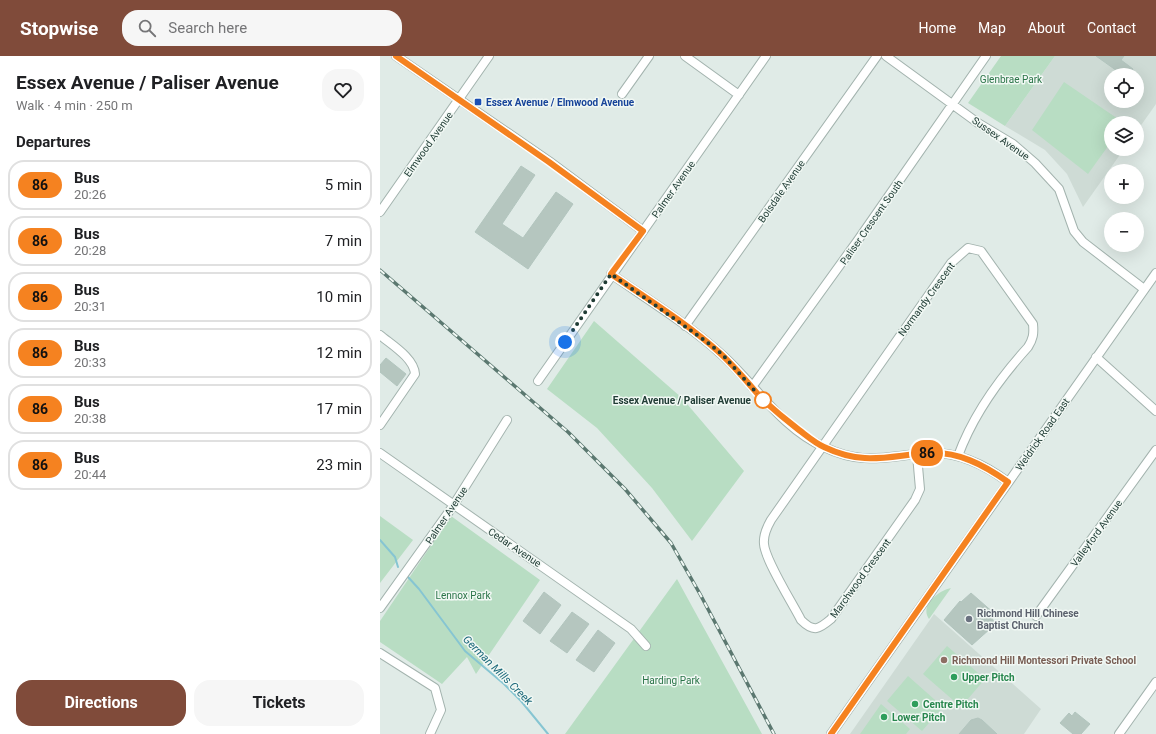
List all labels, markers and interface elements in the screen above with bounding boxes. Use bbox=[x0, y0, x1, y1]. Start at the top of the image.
search box bbox=[122, 10, 402, 46]
text: Stopwise bbox=[20, 17, 98, 40]
icon: search bbox=[136, 17, 158, 39]
text: Search here bbox=[168, 19, 247, 37]
text: Home bbox=[918, 20, 956, 36]
text: Map bbox=[978, 20, 1006, 36]
text: About bbox=[1028, 20, 1065, 36]
text: Contact bbox=[1087, 20, 1136, 36]
map controls bbox=[1104, 68, 1144, 252]
button: locate bbox=[1104, 68, 1144, 108]
button: heart bbox=[322, 69, 364, 111]
text: Essex Avenue / Paliser Avenue bbox=[16, 71, 279, 94]
park label: Glenbrae Park bbox=[980, 74, 1043, 85]
marker: Essex Avenue / Elmwood Avenue bbox=[473, 97, 483, 107]
place label: Essex Avenue / Elmwood Avenue bbox=[486, 97, 635, 108]
text: Walk · 4 min · 250 m bbox=[16, 98, 133, 113]
street label: Elmwood Avenue bbox=[402, 110, 455, 179]
street label: Sussex Avenue bbox=[970, 115, 1031, 162]
button: layers bbox=[1104, 116, 1144, 156]
text: Departures bbox=[16, 133, 91, 151]
street label: Boisdale Avenue bbox=[756, 158, 807, 225]
street label: Palmer Avenue bbox=[650, 159, 697, 220]
button: + bbox=[1104, 164, 1144, 204]
text: Bus bbox=[74, 169, 100, 187]
text: 5 min bbox=[325, 176, 362, 194]
text: 86 bbox=[32, 177, 48, 193]
street label: Paliser Crescent South bbox=[838, 178, 905, 267]
text: 20:26 bbox=[74, 187, 106, 202]
button: − bbox=[1104, 212, 1144, 252]
text: Bus bbox=[74, 225, 100, 243]
text: 7 min bbox=[325, 232, 362, 250]
text: 86 bbox=[32, 233, 48, 249]
text: 20:28 bbox=[74, 243, 106, 258]
street label: Normandy Crescent bbox=[896, 260, 957, 338]
text: Bus bbox=[74, 281, 100, 299]
text: 10 min bbox=[316, 288, 362, 306]
text: 86 bbox=[32, 289, 48, 305]
text: 20:31 bbox=[74, 299, 106, 314]
your location bbox=[555, 332, 575, 352]
text: Bus bbox=[74, 337, 100, 355]
text: 12 min bbox=[316, 344, 362, 362]
text: 86 bbox=[32, 345, 48, 361]
text: 20:33 bbox=[74, 355, 106, 370]
marker: Essex Avenue / Paliser Avenue bbox=[754, 391, 772, 409]
text: Bus bbox=[74, 393, 100, 411]
place label: Essex Avenue / Paliser Avenue bbox=[613, 395, 752, 406]
street label: Weldrick Road East bbox=[1013, 396, 1071, 473]
text: 17 min bbox=[316, 400, 362, 418]
text: 86 bbox=[32, 401, 48, 417]
text: 20:38 bbox=[74, 411, 106, 426]
line badge: 86 bbox=[909, 440, 945, 466]
text: 86 bbox=[919, 445, 935, 461]
text: Bus bbox=[74, 449, 100, 467]
text: 23 min bbox=[316, 456, 362, 474]
text: 86 bbox=[32, 457, 48, 473]
text: 20:44 bbox=[74, 467, 106, 482]
street label: Palmer Avenue bbox=[423, 485, 470, 546]
street label: Valleyford Avenue bbox=[1069, 498, 1124, 569]
street label: Cedar Avenue bbox=[486, 526, 543, 569]
street label: Marchwood Crescent bbox=[828, 537, 893, 620]
park label: Lennox Park bbox=[436, 590, 491, 601]
place label: Richmond Hill Chinese Baptist Church bbox=[977, 608, 1079, 631]
marker: Richmond Hill Chinese Baptist Church bbox=[964, 614, 974, 624]
water label: German Mills Creek bbox=[460, 633, 535, 708]
marker: Richmond Hill Montessori Private School bbox=[939, 655, 949, 665]
place label: Richmond Hill Montessori Private School bbox=[952, 655, 1136, 666]
marker: Upper Pitch bbox=[949, 672, 959, 682]
place label: Upper Pitch bbox=[962, 672, 1015, 683]
park label: Harding Park bbox=[642, 675, 701, 686]
button: Directions bbox=[16, 680, 186, 726]
button: Tickets bbox=[194, 680, 364, 726]
marker: Centre Pitch bbox=[910, 699, 920, 709]
place label: Centre Pitch bbox=[923, 699, 979, 710]
marker: Lower Pitch bbox=[879, 712, 889, 722]
place label: Lower Pitch bbox=[892, 712, 946, 723]

